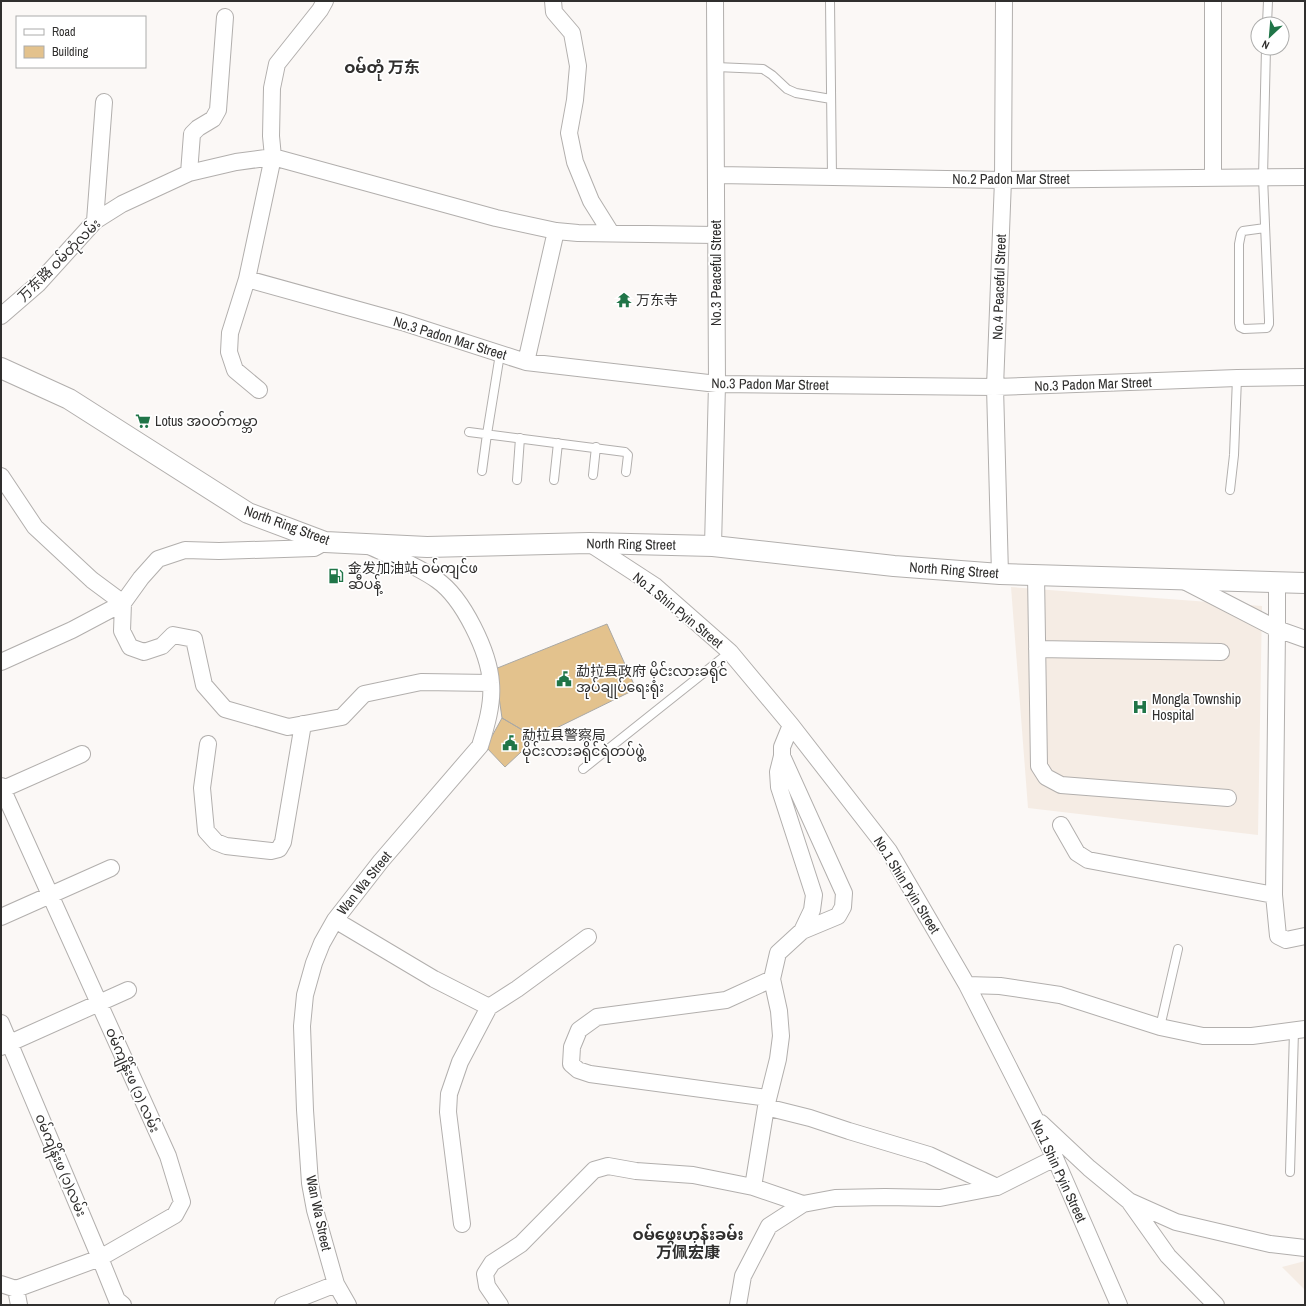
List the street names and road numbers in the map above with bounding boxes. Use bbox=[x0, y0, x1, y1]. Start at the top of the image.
street label: No.2 Padon Mar Street bbox=[952, 170, 1070, 188]
street label: 万东路 ဝမ်တုံလမ်း bbox=[13, 214, 106, 307]
street label: No.3 Peaceful Street bbox=[707, 220, 725, 326]
street label: No.4 Peaceful Street bbox=[988, 234, 1010, 340]
street label: No.3 Padon Mar Street bbox=[391, 312, 509, 364]
street label: No.3 Padon Mar Street bbox=[1034, 373, 1152, 395]
street label: No.3 Padon Mar Street bbox=[711, 374, 829, 394]
street label: North Ring Street bbox=[242, 501, 332, 549]
street label: North Ring Street bbox=[586, 534, 676, 554]
street label: North Ring Street bbox=[909, 558, 999, 582]
street label: No.1 Shin Pyin Street bbox=[629, 568, 727, 652]
street label: No.1 Shin Pyin Street bbox=[870, 833, 944, 937]
street label: Wan Wa Street bbox=[333, 847, 395, 919]
street label: ဝမ်ကျိန်းဖ (၁) လမ်း bbox=[99, 1024, 165, 1137]
street label: ဝမ်ကျိန်းဖ (၁)လမ်း bbox=[28, 1110, 92, 1220]
street label: No.1 Shin Pyin Street bbox=[1027, 1117, 1091, 1225]
street label: Wan Wa Street bbox=[302, 1173, 336, 1253]

